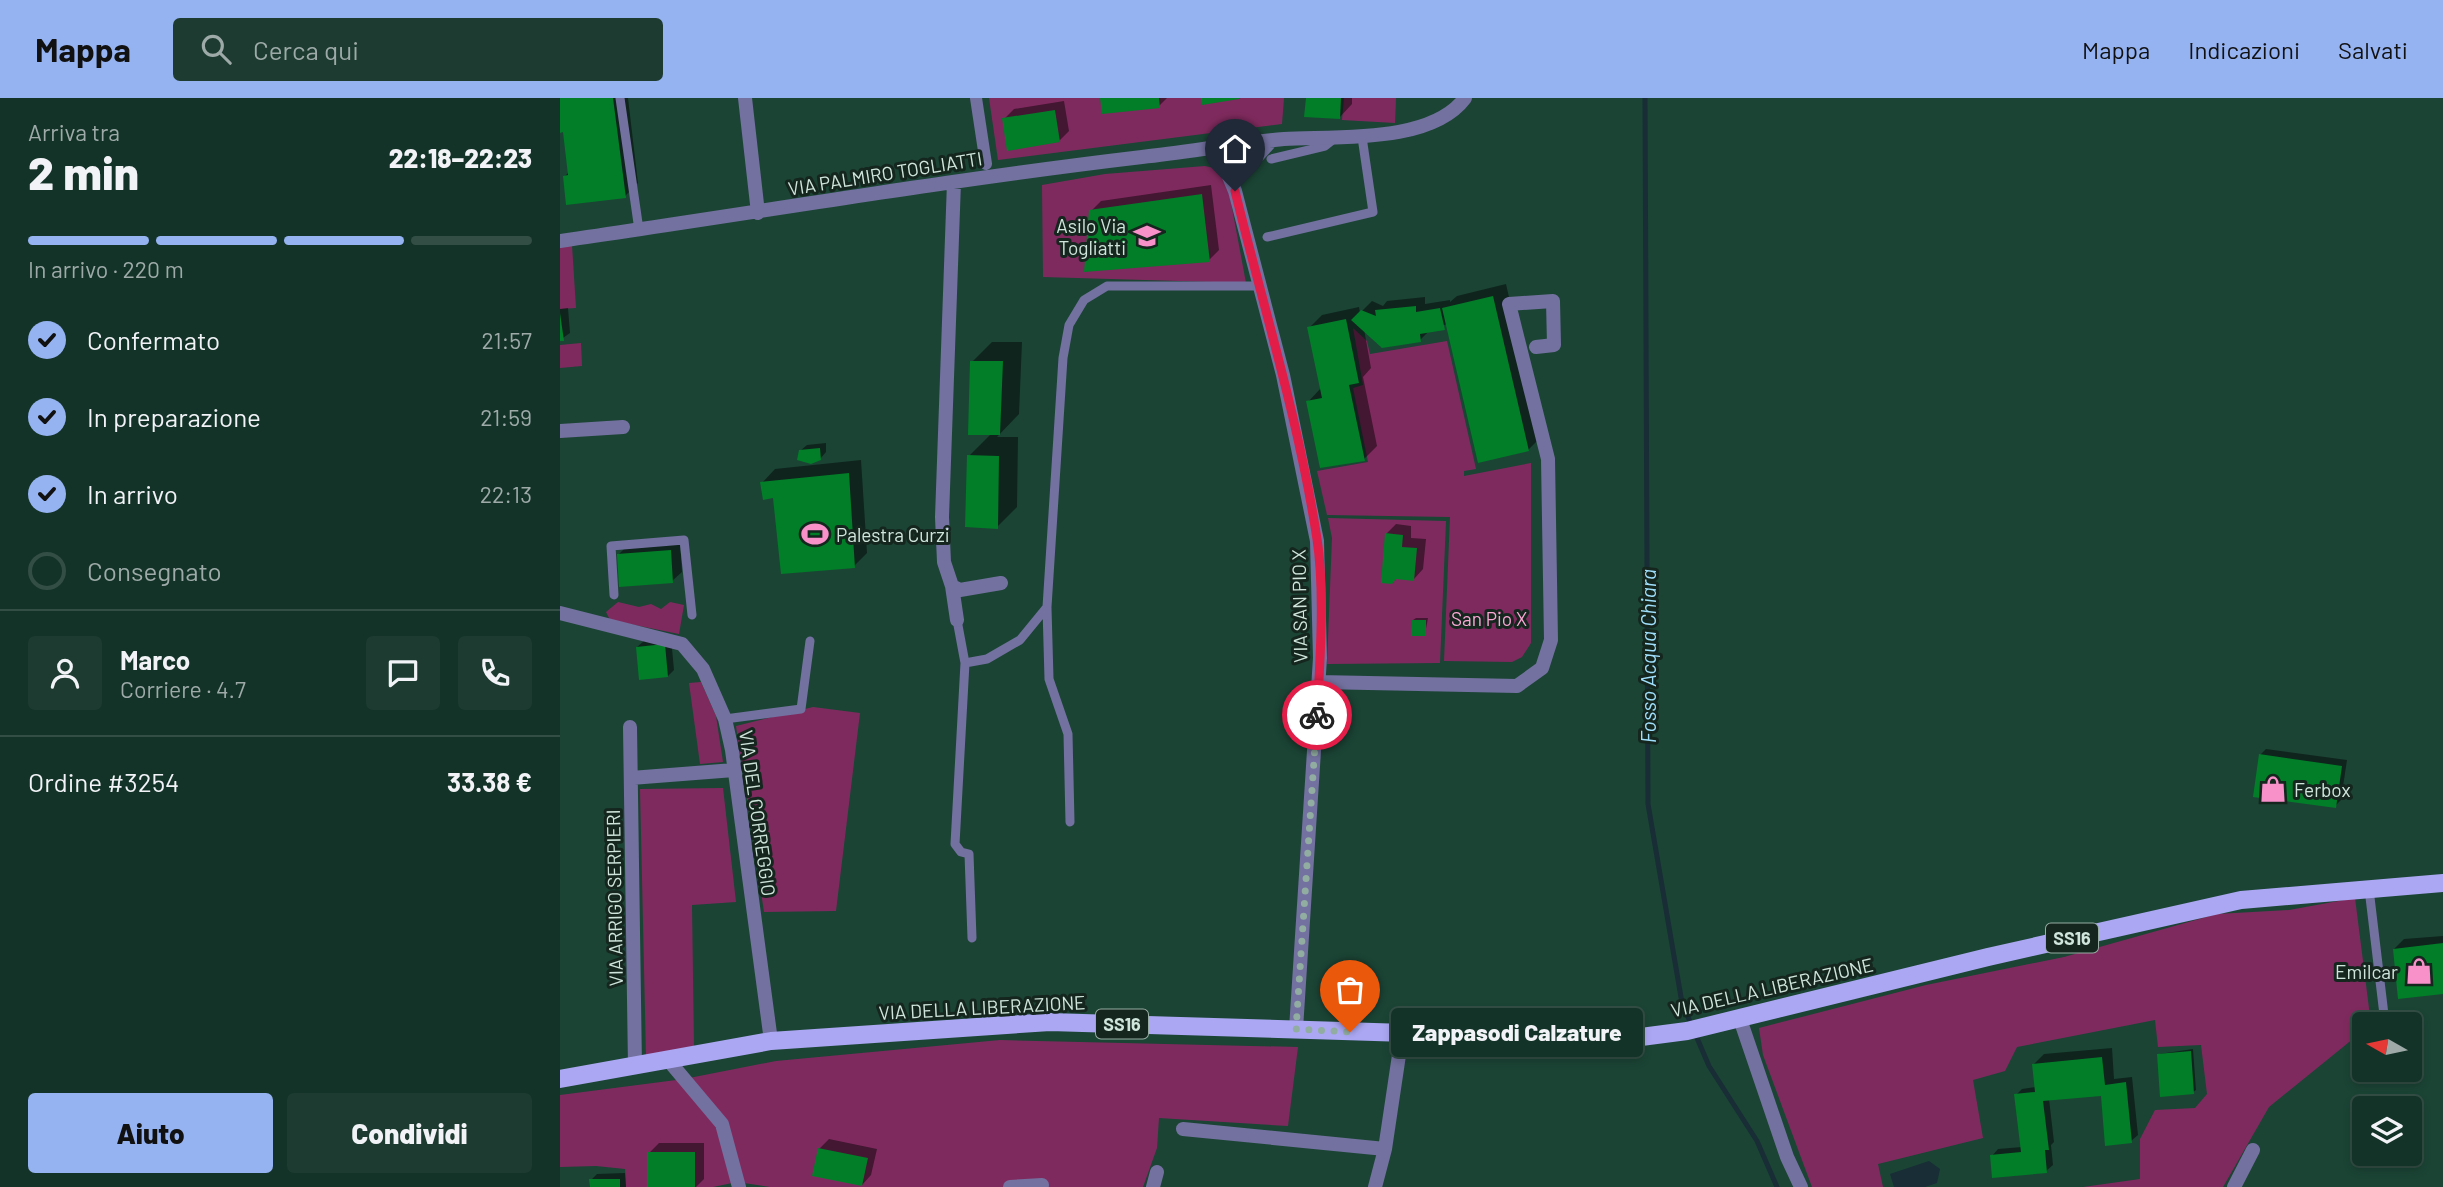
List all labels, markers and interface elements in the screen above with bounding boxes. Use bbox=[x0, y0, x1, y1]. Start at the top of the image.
search box bbox=[173, 18, 663, 81]
text: Mappa bbox=[35, 29, 131, 69]
icon: search bbox=[197, 30, 235, 68]
text: Cerca qui bbox=[253, 34, 359, 65]
text: Mappa bbox=[2082, 35, 2150, 64]
text: Indicazioni bbox=[2188, 35, 2300, 64]
text: Salvati bbox=[2338, 35, 2408, 64]
text: Arriva tra bbox=[28, 118, 120, 146]
pin bbox=[1205, 119, 1265, 191]
icon: home bbox=[1216, 130, 1254, 168]
text: 22:18–22:23 bbox=[389, 142, 532, 173]
text: 2 min bbox=[28, 144, 139, 199]
street label: VIA PALMIRO TOGLIATTI bbox=[786, 146, 984, 200]
place label: Asilo Via Togliatti bbox=[1056, 214, 1126, 259]
school or university icon: Asilo Via Togliatti bbox=[1132, 221, 1162, 251]
text: In arrivo · 220 m bbox=[28, 255, 184, 283]
icon: check bbox=[28, 321, 66, 359]
text: Confermato bbox=[87, 324, 220, 355]
text: 21:57 bbox=[481, 326, 532, 354]
icon: check bbox=[28, 398, 66, 436]
text: In preparazione bbox=[87, 401, 261, 432]
text: 21:59 bbox=[480, 403, 532, 431]
icon: check bbox=[28, 475, 66, 513]
text: In arrivo bbox=[87, 478, 178, 509]
text: 22:13 bbox=[480, 480, 532, 508]
sports icon: Palestra Curzi bbox=[800, 519, 830, 549]
place label: Palestra Curzi bbox=[836, 523, 950, 546]
street label: VIA SAN PIO X bbox=[1287, 549, 1311, 663]
text: Consegnato bbox=[87, 555, 222, 586]
water label: Fosso Acqua Chiara bbox=[1635, 569, 1660, 743]
park label: San Pio X bbox=[1451, 607, 1527, 630]
button: person bbox=[28, 636, 102, 710]
button: chat bbox=[366, 636, 440, 710]
button: phone bbox=[458, 636, 532, 710]
text: Marco bbox=[120, 644, 190, 675]
text: Corriere · 4.7 bbox=[120, 675, 246, 703]
courier bbox=[1282, 680, 1352, 750]
icon: bike bbox=[1298, 696, 1336, 734]
street label: VIA DEL CORREGGIO bbox=[735, 729, 781, 897]
text: Ordine #3254 bbox=[28, 766, 179, 797]
text: 33.38 € bbox=[447, 766, 532, 797]
shop icon: Ferbox bbox=[2258, 774, 2288, 804]
place label: Ferbox bbox=[2294, 778, 2351, 801]
street label: VIA ARRIGO SERPIERI bbox=[601, 809, 627, 987]
road number: SS16 bbox=[2046, 924, 2098, 952]
street label: VIA DELLA LIBERAZIONE bbox=[1669, 953, 1875, 1021]
shop icon: Emilcar bbox=[2404, 956, 2434, 986]
pin bbox=[1320, 960, 1380, 1032]
place label: Emilcar bbox=[2335, 960, 2398, 983]
icon: bag bbox=[1331, 971, 1369, 1009]
street label: VIA DELLA LIBERAZIONE bbox=[878, 990, 1086, 1024]
callout: Zappasodi Calzature bbox=[1392, 1007, 1644, 1056]
road number: SS16 bbox=[1096, 1009, 1148, 1038]
north arrow bbox=[2352, 1012, 2422, 1082]
map controls bbox=[2352, 1012, 2422, 1166]
text: Zappasodi Calzature bbox=[1412, 1018, 1622, 1046]
button: Aiuto bbox=[28, 1093, 273, 1173]
button: Condividi bbox=[287, 1093, 532, 1173]
button: layers bbox=[2352, 1096, 2422, 1166]

